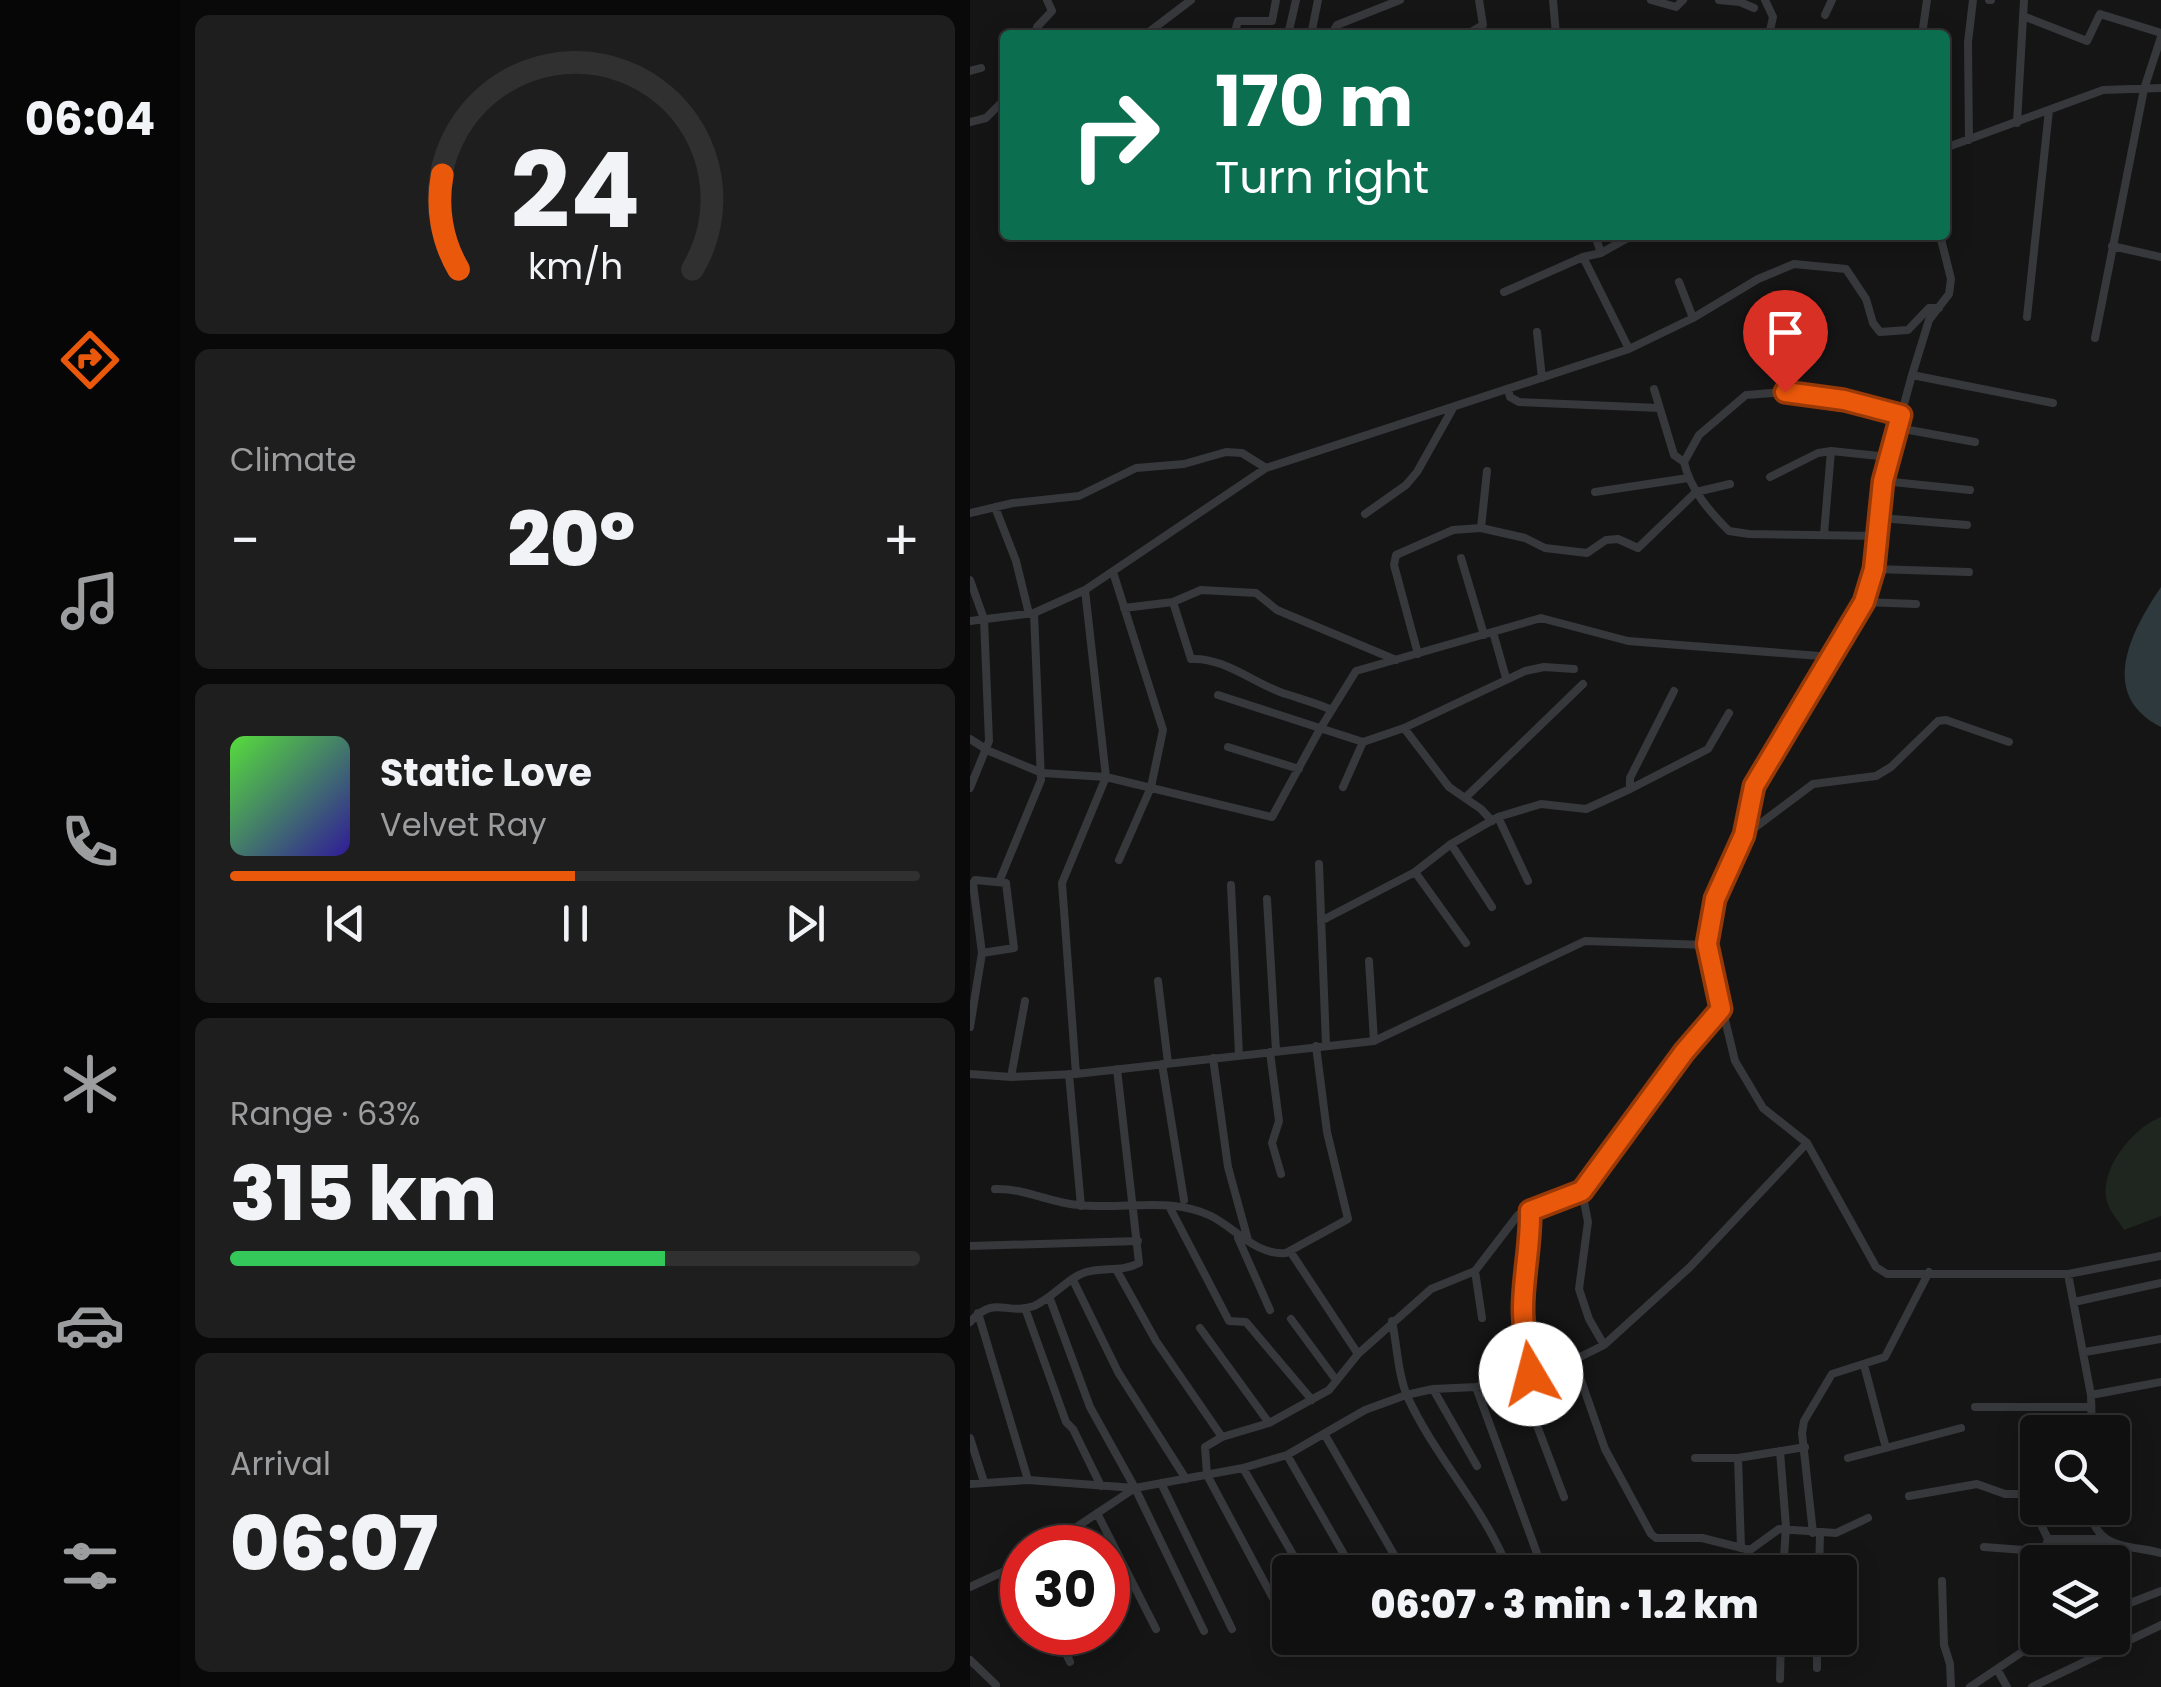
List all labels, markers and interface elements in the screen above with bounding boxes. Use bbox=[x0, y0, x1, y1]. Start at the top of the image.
text: 170 m bbox=[1215, 52, 1413, 151]
icon: right bbox=[1050, 70, 1180, 200]
text: 06:04 bbox=[25, 88, 155, 151]
text: 24 bbox=[510, 118, 640, 263]
text: Turn right bbox=[1215, 146, 1429, 209]
text: km/h bbox=[527, 241, 623, 292]
pin bbox=[1743, 290, 1828, 393]
icon: arrive bbox=[1758, 305, 1813, 360]
icon: directions bbox=[55, 325, 125, 395]
text: Climate bbox=[230, 437, 357, 482]
text: 20° bbox=[507, 487, 635, 592]
text: − bbox=[230, 502, 260, 579]
text: + bbox=[882, 502, 920, 579]
icon: music bbox=[55, 566, 125, 636]
text: Static Love bbox=[380, 746, 592, 799]
text: Velvet Ray bbox=[380, 802, 546, 847]
icon: phone bbox=[55, 807, 125, 877]
icon: previous bbox=[318, 896, 373, 951]
icon: pause bbox=[548, 896, 603, 951]
icon: next bbox=[778, 896, 833, 951]
icon: climate bbox=[55, 1049, 125, 1119]
text: Range · 63% bbox=[230, 1091, 420, 1136]
text: 315 km bbox=[230, 1141, 497, 1246]
icon: car bbox=[55, 1290, 125, 1360]
position arrow bbox=[1479, 1322, 1583, 1426]
map controls bbox=[2020, 1415, 2130, 1655]
button: search bbox=[2020, 1415, 2130, 1525]
text: Arrival bbox=[230, 1441, 331, 1486]
text: 06:07 bbox=[230, 1491, 438, 1596]
speed limit sign: 30 bbox=[1000, 1525, 1130, 1655]
icon: filters bbox=[55, 1531, 125, 1601]
button: layers bbox=[2020, 1545, 2130, 1655]
text: 06:07 · 3 min · 1.2 km bbox=[1371, 1578, 1758, 1631]

